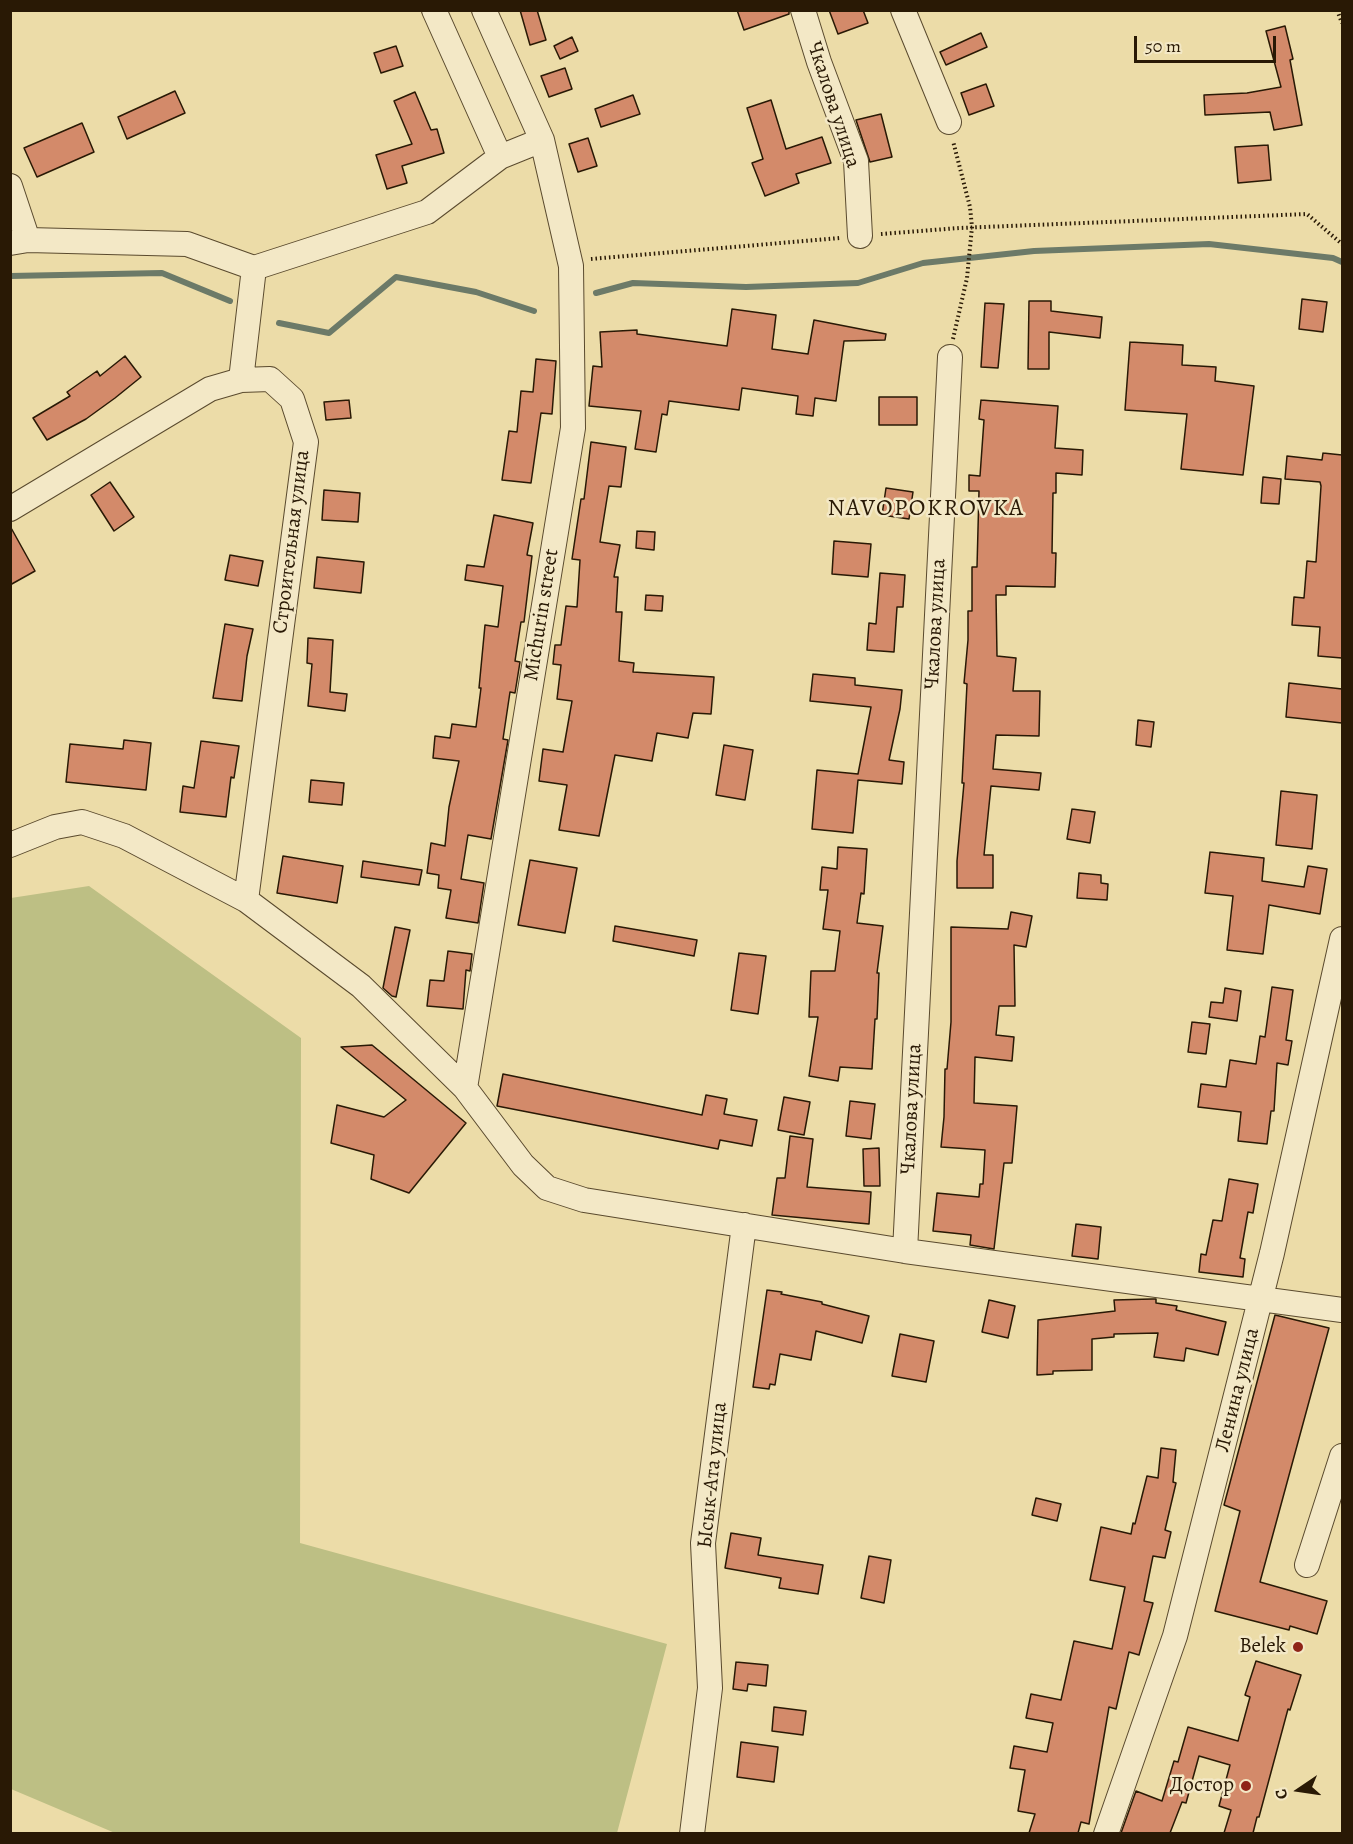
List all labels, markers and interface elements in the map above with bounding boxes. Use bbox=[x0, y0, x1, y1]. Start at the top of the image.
scale bar bbox=[1137, 24, 1280, 62]
text: 50 m bbox=[1145, 34, 1181, 58]
street label: Чкалова улица bbox=[801, 39, 865, 171]
street label: Строительная улица bbox=[268, 449, 316, 635]
district label: NAVOPOKROVKA bbox=[827, 495, 1025, 523]
street label: Michurin street bbox=[519, 547, 565, 683]
street label: Чкалова улица bbox=[920, 558, 952, 690]
street label: Чкалова улица bbox=[896, 1043, 928, 1175]
street label: Ленина улица bbox=[1210, 1325, 1266, 1455]
street label: Ысык-Ата улица bbox=[693, 1401, 733, 1549]
place label: Belek bbox=[1239, 1634, 1286, 1660]
marker: Belek bbox=[1291, 1640, 1305, 1654]
north arrow bbox=[1269, 1760, 1329, 1820]
place label: Достор bbox=[1170, 1773, 1234, 1799]
marker: Достор bbox=[1239, 1779, 1253, 1793]
text: С bbox=[1270, 1787, 1293, 1801]

